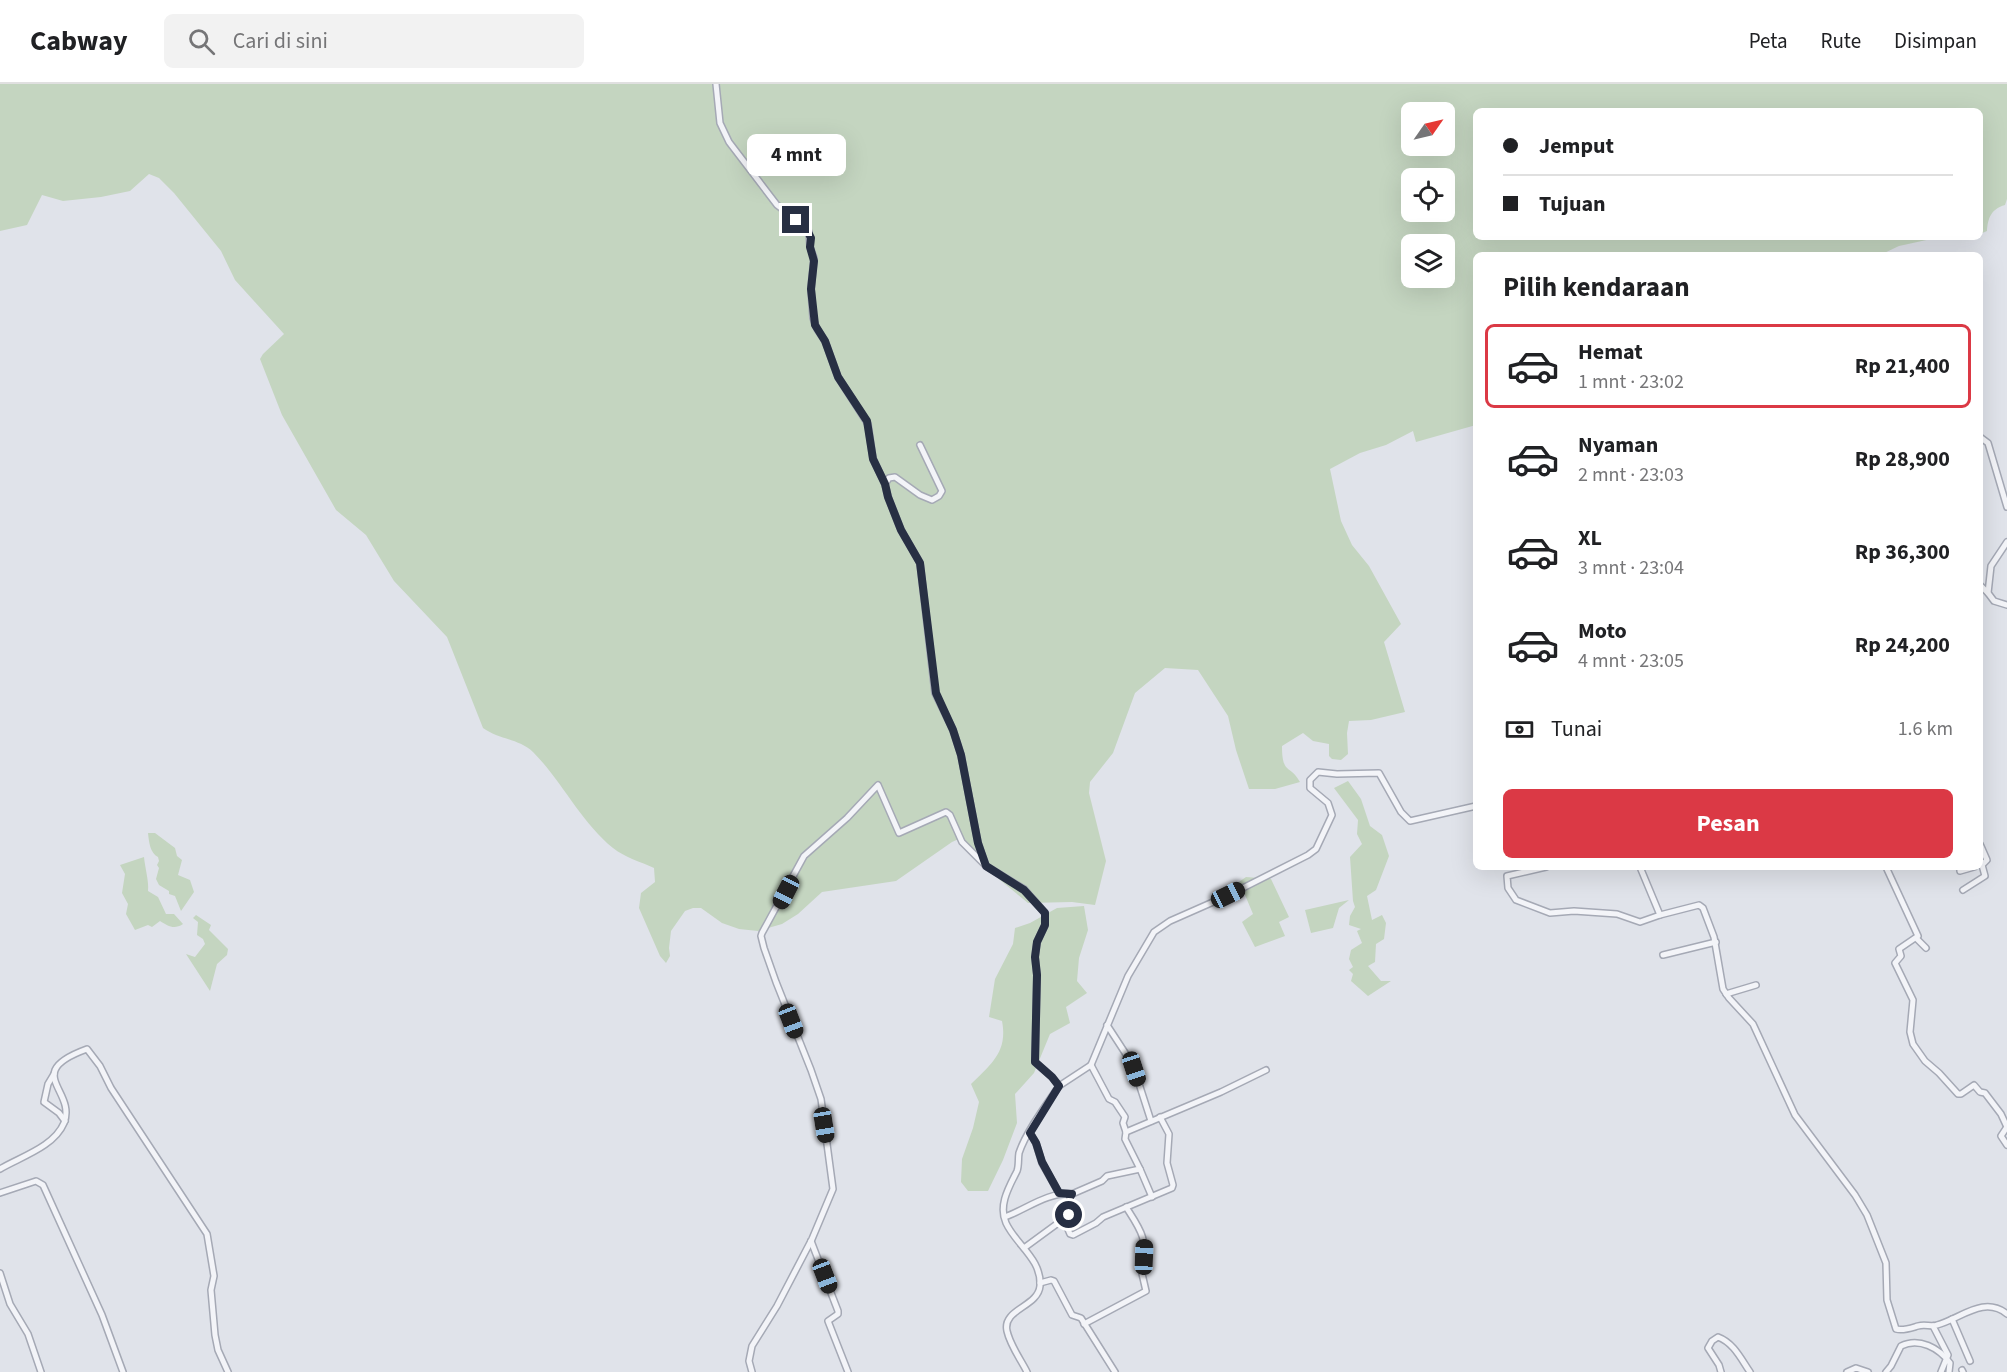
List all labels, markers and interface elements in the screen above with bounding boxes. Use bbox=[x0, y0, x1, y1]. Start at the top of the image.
search box bbox=[164, 14, 584, 68]
text: Cabway bbox=[30, 21, 128, 61]
icon: search bbox=[185, 25, 218, 58]
text: Cari di sini bbox=[233, 25, 328, 57]
text: Peta bbox=[1749, 26, 1787, 56]
text: Rute bbox=[1820, 26, 1861, 56]
text: Disimpan bbox=[1894, 26, 1977, 56]
north arrow bbox=[1401, 102, 1455, 156]
map controls bbox=[1401, 102, 1455, 288]
text: Jemput bbox=[1539, 130, 1614, 162]
callout: 4 mnt bbox=[746, 133, 846, 175]
text: 4 mnt bbox=[771, 141, 822, 169]
button: locate bbox=[1401, 168, 1455, 222]
text: Tujuan bbox=[1539, 188, 1606, 220]
route end bbox=[782, 206, 809, 233]
button: layers bbox=[1401, 234, 1455, 288]
text: Pilih kendaraan bbox=[1503, 268, 1690, 307]
text: Hemat bbox=[1578, 336, 1643, 368]
icon: car bbox=[1506, 339, 1560, 393]
text: Rp 21,400 bbox=[1855, 350, 1950, 382]
text: 1 mnt · 23:02 bbox=[1578, 368, 1684, 396]
text: Nyaman bbox=[1578, 429, 1658, 461]
icon: car bbox=[1506, 432, 1560, 486]
text: Rp 28,900 bbox=[1855, 443, 1950, 475]
text: 2 mnt · 23:03 bbox=[1578, 461, 1684, 489]
text: XL bbox=[1578, 522, 1602, 554]
icon: car bbox=[1506, 525, 1560, 579]
text: Rp 36,300 bbox=[1855, 536, 1950, 568]
text: 3 mnt · 23:04 bbox=[1578, 554, 1684, 582]
text: Moto bbox=[1578, 615, 1627, 647]
icon: car bbox=[1506, 618, 1560, 672]
text: Rp 24,200 bbox=[1855, 629, 1950, 661]
text: 4 mnt · 23:05 bbox=[1578, 647, 1684, 675]
icon: cash bbox=[1503, 713, 1536, 746]
text: Tunai bbox=[1551, 713, 1602, 745]
text: 1.6 km bbox=[1898, 715, 1953, 743]
button: Pesan bbox=[1503, 789, 1953, 858]
car bbox=[770, 872, 802, 912]
car bbox=[1208, 879, 1248, 911]
car bbox=[776, 1001, 806, 1041]
car bbox=[1120, 1049, 1148, 1089]
car bbox=[812, 1106, 836, 1144]
route start bbox=[1055, 1201, 1082, 1228]
car bbox=[1134, 1239, 1154, 1275]
car bbox=[810, 1256, 840, 1296]

